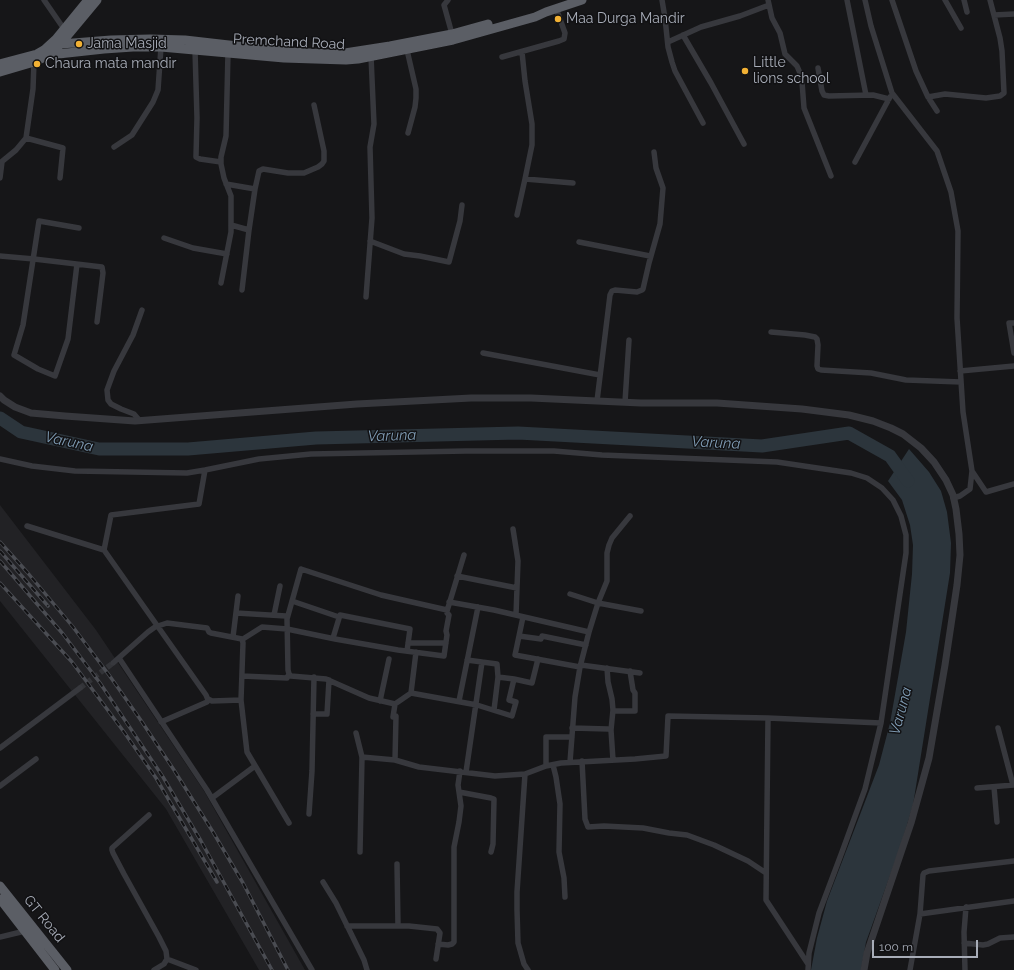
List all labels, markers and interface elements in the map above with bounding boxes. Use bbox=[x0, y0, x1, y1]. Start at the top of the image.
place label: Maa Durga Mandir bbox=[566, 11, 685, 27]
marker: Maa Durga Mandir bbox=[553, 14, 563, 24]
street label: Premchand Road bbox=[233, 31, 345, 53]
place label: Jama Masjid bbox=[87, 36, 167, 52]
marker: Jama Masjid bbox=[74, 39, 84, 49]
place label: Little lions school bbox=[753, 55, 830, 88]
place label: Chaura mata mandir bbox=[45, 56, 176, 72]
marker: Chaura mata mandir bbox=[32, 59, 42, 69]
marker: Little lions school bbox=[740, 66, 750, 76]
water label: Varuna bbox=[367, 426, 417, 446]
water label: Varuna bbox=[43, 428, 95, 456]
water label: Varuna bbox=[691, 433, 741, 453]
water label: Varuna bbox=[886, 685, 916, 737]
street label: GT Road bbox=[20, 892, 68, 946]
scale bar bbox=[874, 932, 980, 958]
text: 100 m bbox=[879, 940, 913, 954]

